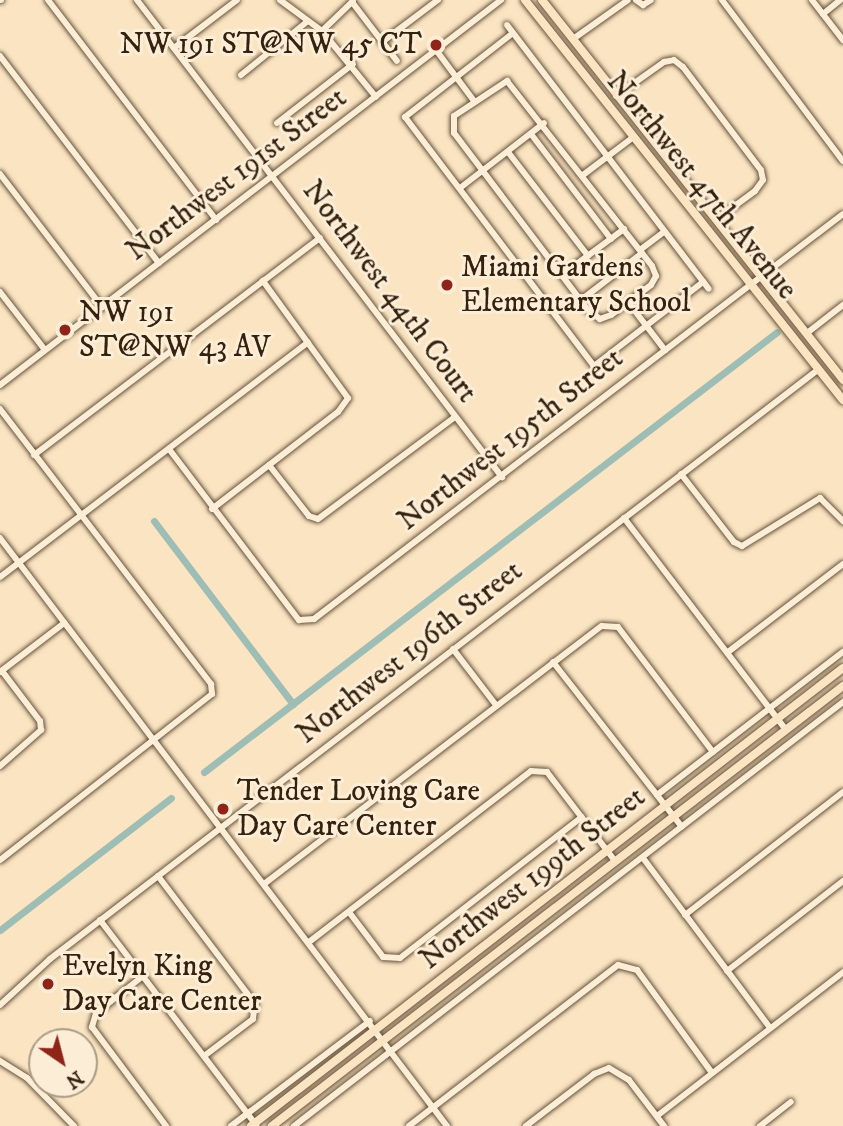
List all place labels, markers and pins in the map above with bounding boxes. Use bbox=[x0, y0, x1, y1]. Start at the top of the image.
place label: NW 191 ST@NW 45 CT bbox=[119, 27, 422, 63]
marker: NW 191 ST@NW 45 CT bbox=[428, 37, 444, 53]
place label: Miami Gardens Elementary School bbox=[461, 250, 690, 320]
marker: Miami Gardens Elementary School bbox=[439, 277, 455, 293]
place label: NW 191 ST@NW 43 AV bbox=[79, 295, 271, 366]
marker: NW 191 ST@NW 43 AV bbox=[57, 322, 73, 338]
place label: Tender Loving Care Day Care Center bbox=[237, 774, 480, 844]
marker: Tender Loving Care Day Care Center bbox=[215, 801, 231, 817]
place label: Evelyn King Day Care Center bbox=[62, 949, 261, 1020]
marker: Evelyn King Day Care Center bbox=[40, 976, 56, 992]

